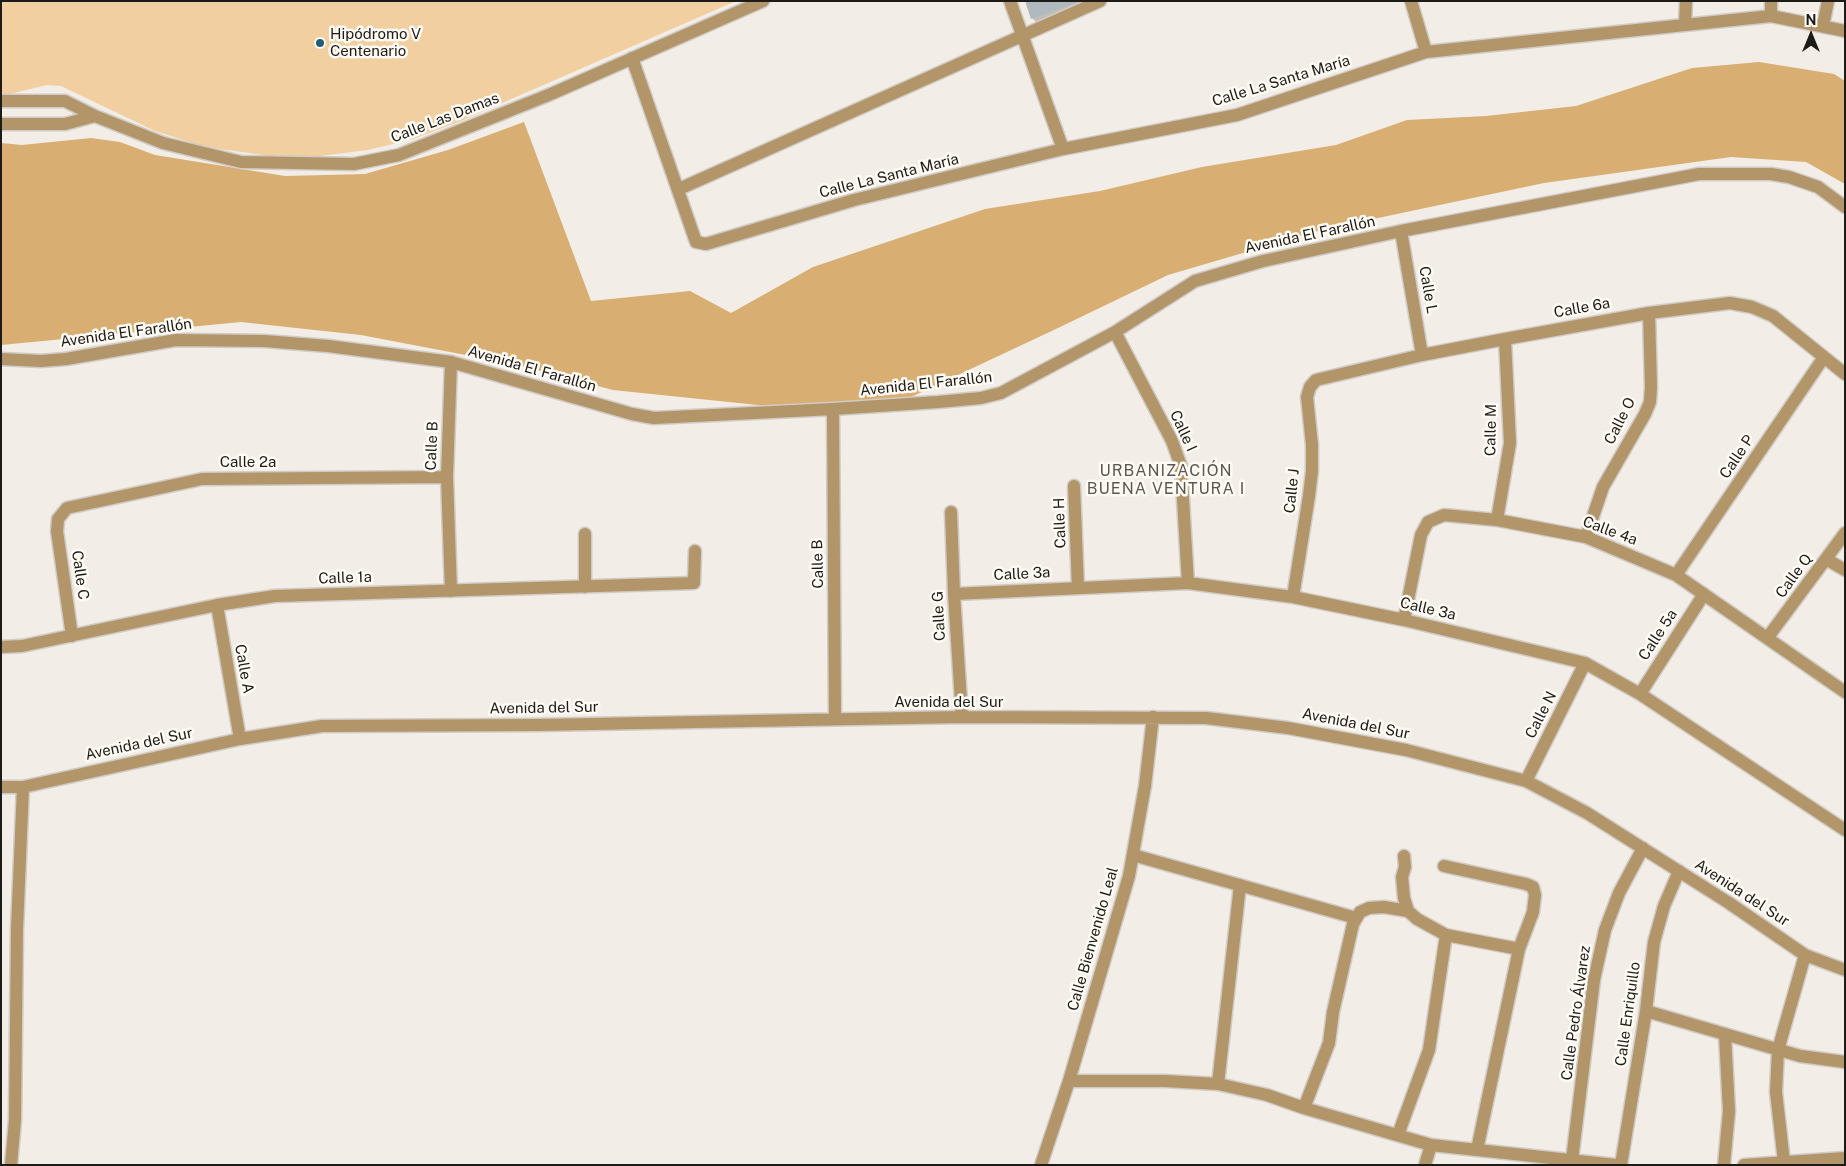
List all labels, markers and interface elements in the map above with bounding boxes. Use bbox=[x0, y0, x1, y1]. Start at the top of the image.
north arrow bbox=[1786, 10, 1836, 60]
text: N bbox=[1806, 12, 1816, 28]
place label: Hipódromo V Centenario bbox=[330, 25, 421, 60]
marker: Hipódromo V Centenario bbox=[314, 37, 326, 49]
street label: Calle La Santa María bbox=[1210, 51, 1352, 111]
street label: Calle Las Damas bbox=[388, 89, 502, 147]
street label: Calle La Santa María bbox=[817, 150, 961, 202]
street label: Avenida El Farallón bbox=[1243, 212, 1377, 258]
street label: Calle L bbox=[1415, 265, 1441, 315]
street label: Calle 6a bbox=[1552, 294, 1612, 322]
street label: Avenida El Farallón bbox=[59, 315, 193, 351]
street label: Avenida El Farallón bbox=[466, 342, 598, 396]
street label: Avenida El Farallón bbox=[859, 368, 993, 400]
street label: Calle O bbox=[1601, 395, 1639, 447]
street label: Calle M bbox=[1482, 404, 1500, 456]
street label: Calle I bbox=[1166, 408, 1200, 454]
street label: Calle B bbox=[422, 421, 442, 471]
street label: Calle P bbox=[1716, 432, 1758, 482]
street label: Calle 2a bbox=[220, 453, 276, 471]
district label: URBANIZACIÓN BUENA VENTURA I bbox=[1085, 461, 1247, 499]
street label: Calle J bbox=[1281, 468, 1303, 514]
street label: Calle H bbox=[1050, 497, 1070, 549]
street label: Calle 4a bbox=[1580, 513, 1640, 549]
street label: Calle B bbox=[809, 539, 827, 589]
street label: Calle C bbox=[68, 549, 92, 601]
street label: Calle Q bbox=[1772, 550, 1816, 602]
street label: Calle 3a bbox=[993, 564, 1051, 584]
street label: Calle 1a bbox=[318, 568, 372, 588]
street label: Calle G bbox=[929, 590, 949, 642]
street label: Calle 3a bbox=[1398, 594, 1458, 624]
street label: Calle 5a bbox=[1635, 606, 1681, 664]
street label: Calle A bbox=[231, 643, 257, 695]
street label: Calle N bbox=[1522, 688, 1560, 742]
street label: Avenida del Sur bbox=[894, 693, 1004, 711]
street label: Avenida del Sur bbox=[489, 698, 599, 718]
street label: Avenida del Sur bbox=[1301, 705, 1411, 743]
street label: Avenida del Sur bbox=[84, 724, 194, 764]
street label: Avenida del Sur bbox=[1691, 856, 1793, 930]
street label: Calle Bienvenido Leal bbox=[1064, 865, 1122, 1013]
street label: Calle Pedro Álvarez bbox=[1558, 944, 1594, 1082]
street label: Calle Enriquillo bbox=[1612, 961, 1644, 1067]

